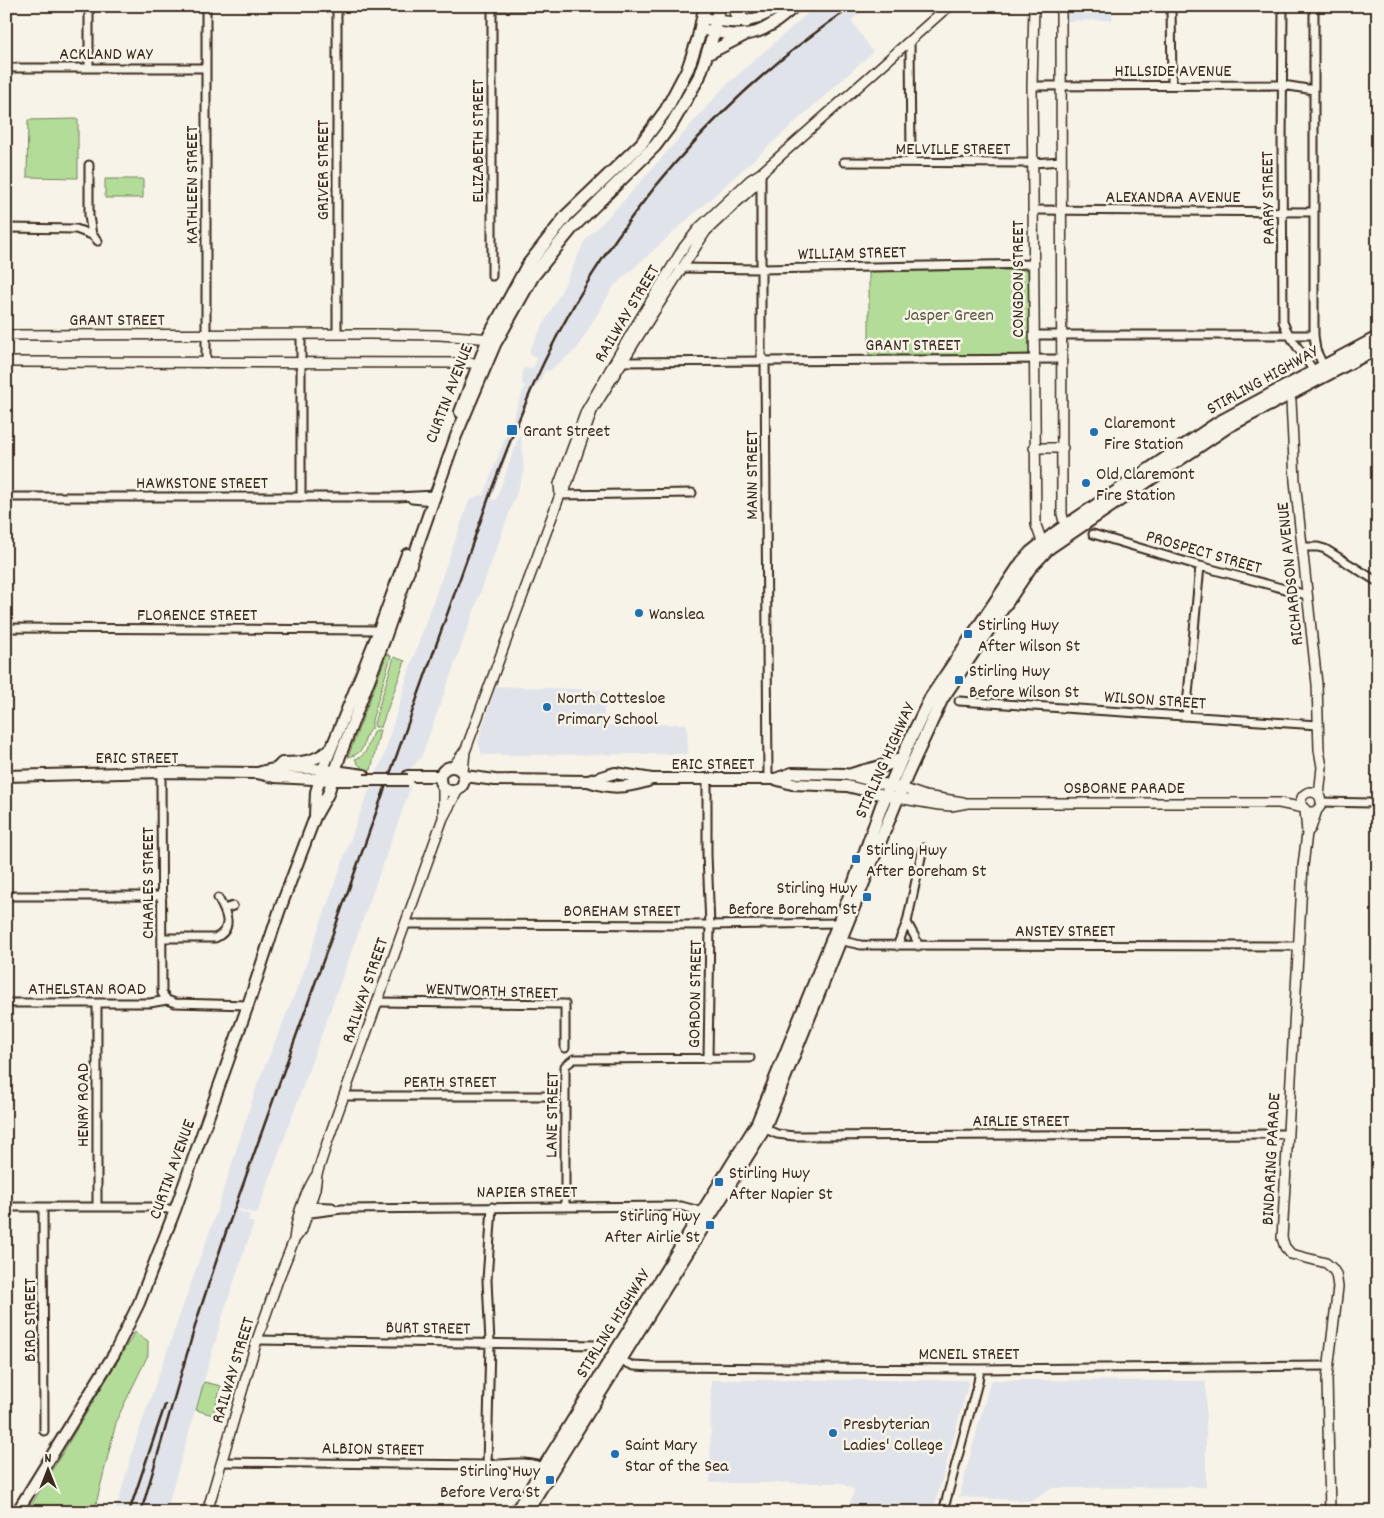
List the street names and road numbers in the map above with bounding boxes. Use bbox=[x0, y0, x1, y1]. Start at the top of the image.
street label: ACKLAND WAY bbox=[59, 43, 154, 68]
street label: HILLSIDE AVENUE bbox=[1114, 60, 1232, 85]
street label: ELIZABETH STREET bbox=[467, 79, 492, 203]
street label: GRIVER STREET bbox=[312, 120, 337, 220]
street label: KATHLEEN STREET bbox=[181, 126, 206, 244]
street label: MELVILLE STREET bbox=[896, 138, 1010, 163]
street label: PARRY STREET bbox=[1256, 151, 1283, 245]
street label: ALEXANDRA AVENUE bbox=[1106, 186, 1240, 211]
street label: CONGDON STREET bbox=[1007, 220, 1032, 338]
street label: WILLIAM STREET bbox=[798, 241, 906, 268]
street label: RAILWAY STREET bbox=[589, 261, 667, 368]
street label: GRANT STREET bbox=[69, 309, 165, 334]
street label: GRANT STREET bbox=[865, 334, 961, 359]
street label: STIRLING HIGHWAY bbox=[1203, 339, 1325, 422]
street label: CURTIN AVENUE bbox=[420, 341, 481, 447]
street label: MANN STREET bbox=[741, 430, 766, 520]
street label: HAWKSTONE STREET bbox=[136, 472, 268, 497]
street label: RICHARDSON AVENUE bbox=[1272, 501, 1311, 647]
street label: PROSPECT STREET bbox=[1143, 525, 1264, 582]
street label: FLORENCE STREET bbox=[137, 604, 257, 629]
street label: WILSON STREET bbox=[1103, 685, 1207, 718]
street label: STIRLING HIGHWAY bbox=[850, 698, 924, 823]
street label: ERIC STREET bbox=[96, 747, 178, 772]
street label: ERIC STREET bbox=[672, 753, 754, 778]
street label: OSBORNE PARADE bbox=[1063, 777, 1185, 802]
street label: CHARLES STREET bbox=[137, 827, 162, 939]
street label: BOREHAM STREET bbox=[564, 900, 680, 925]
street label: ANSTEY STREET bbox=[1015, 920, 1115, 945]
street label: RAILWAY STREET bbox=[337, 935, 396, 1047]
street label: GORDON STREET bbox=[683, 940, 710, 1048]
street label: ATHELSTAN ROAD bbox=[28, 978, 146, 1003]
street label: WENTWORTH STREET bbox=[426, 978, 558, 1007]
street label: HENRY ROAD bbox=[72, 1063, 97, 1147]
street label: PERTH STREET bbox=[403, 1071, 497, 1096]
street label: LANE STREET bbox=[540, 1072, 567, 1158]
street label: BINDARING PARADE bbox=[1257, 1092, 1288, 1226]
street label: AIRLIE STREET bbox=[973, 1110, 1069, 1135]
street label: CURTIN AVENUE bbox=[144, 1116, 203, 1223]
street label: NAPIER STREET bbox=[477, 1181, 577, 1206]
street label: STIRLING HIGHWAY bbox=[571, 1264, 658, 1384]
street label: BIRD STREET bbox=[19, 1278, 44, 1362]
street label: RAILWAY STREET bbox=[206, 1315, 262, 1427]
street label: BURT STREET bbox=[385, 1316, 471, 1343]
street label: MCNEIL STREET bbox=[918, 1343, 1020, 1368]
street label: ALBION STREET bbox=[322, 1437, 424, 1464]

